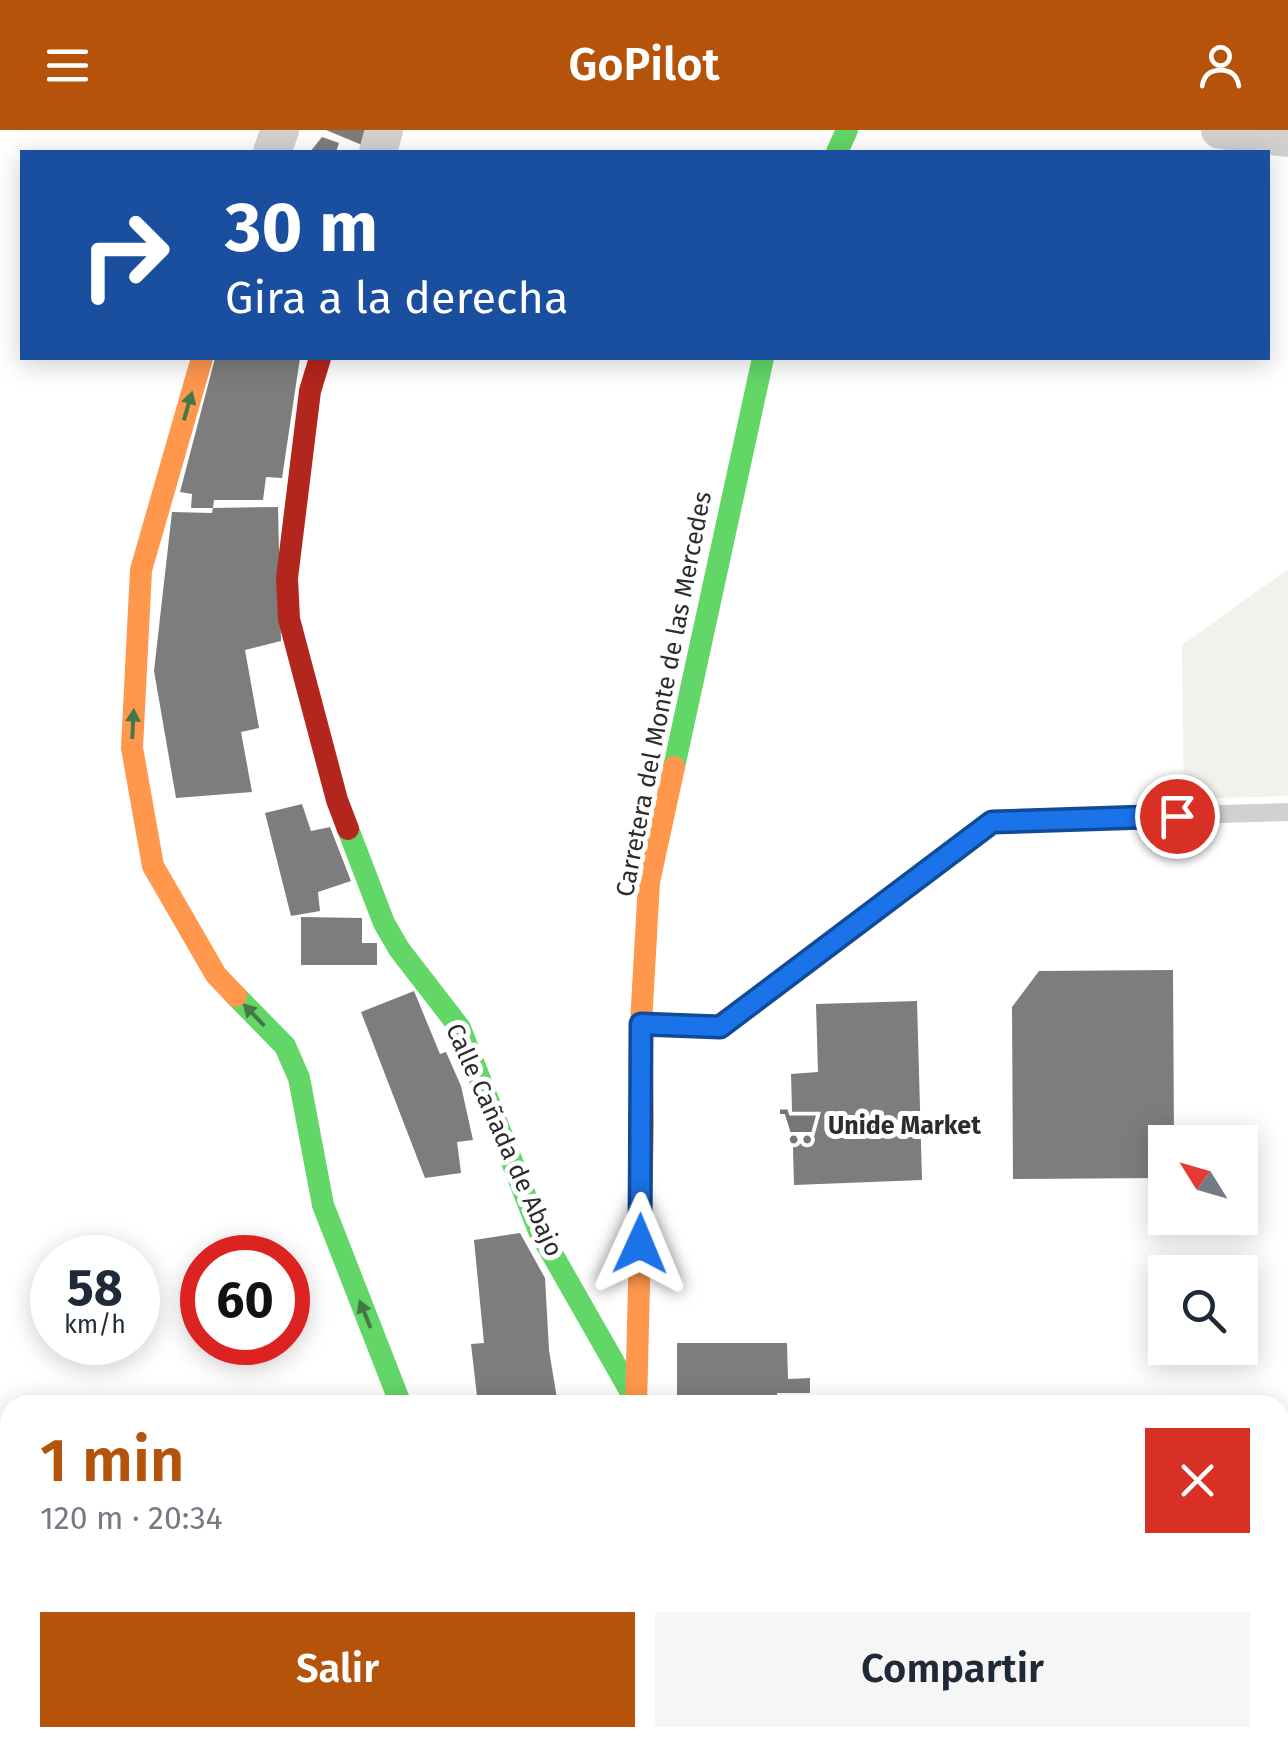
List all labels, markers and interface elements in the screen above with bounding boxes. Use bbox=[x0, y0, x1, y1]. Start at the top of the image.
icon: menu bbox=[40, 38, 95, 93]
text: GoPilot bbox=[568, 38, 720, 92]
icon: person bbox=[1193, 38, 1248, 93]
text: 30 m bbox=[225, 186, 378, 270]
icon: right bbox=[60, 190, 190, 320]
text: Gira a la derecha bbox=[225, 271, 568, 325]
one-way arrow bbox=[181, 390, 197, 421]
street label: Carretera del Monte de las Mercedes bbox=[610, 489, 718, 899]
one-way arrow bbox=[125, 707, 141, 739]
pin bbox=[1135, 774, 1220, 859]
icon: arrive bbox=[1150, 789, 1205, 844]
one-way arrow bbox=[243, 1003, 266, 1027]
street label: Calle Cañada de Abajo bbox=[439, 1019, 569, 1261]
supermarket icon: Unide Market bbox=[777, 1105, 819, 1147]
place label: Unide Market bbox=[828, 1111, 981, 1141]
north arrow bbox=[1148, 1125, 1258, 1235]
map controls bbox=[1148, 1125, 1258, 1365]
position arrow bbox=[588, 1192, 692, 1296]
speed limit sign: 60 bbox=[180, 1235, 310, 1365]
button: search bbox=[1148, 1255, 1258, 1365]
text: 58 bbox=[67, 1258, 123, 1318]
one-way arrow bbox=[356, 1299, 372, 1329]
text: km/h bbox=[64, 1310, 126, 1340]
text: 1 min bbox=[40, 1425, 185, 1497]
button: close bbox=[1145, 1428, 1250, 1533]
text: 120 m · 20:34 bbox=[40, 1499, 223, 1537]
button: Salir bbox=[40, 1612, 635, 1727]
button: Compartir bbox=[655, 1612, 1250, 1727]

